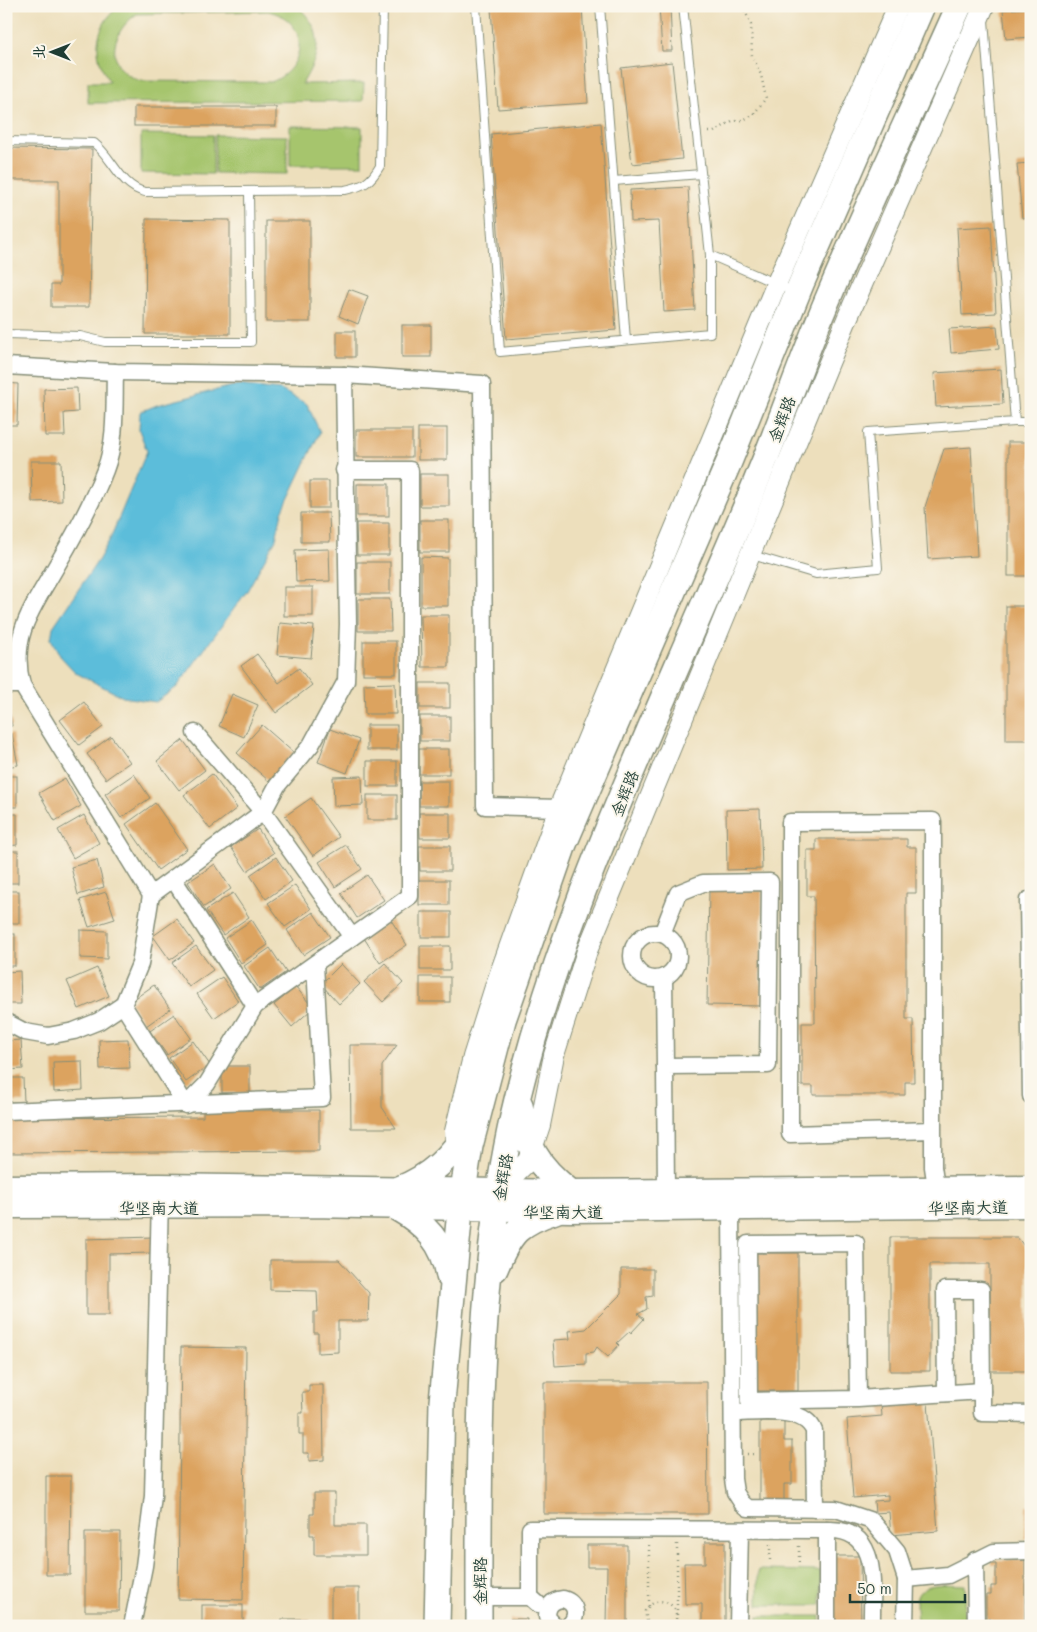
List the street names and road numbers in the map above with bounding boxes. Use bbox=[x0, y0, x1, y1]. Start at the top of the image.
street label: 金辉路 bbox=[763, 393, 799, 445]
street label: 金辉路 bbox=[605, 767, 643, 819]
street label: 金辉路 bbox=[487, 1152, 517, 1202]
street label: 华坚南大道 bbox=[928, 1196, 1008, 1218]
street label: 华坚南大道 bbox=[119, 1197, 199, 1218]
street label: 华坚南大道 bbox=[523, 1201, 603, 1222]
street label: 金辉路 bbox=[469, 1557, 490, 1605]

